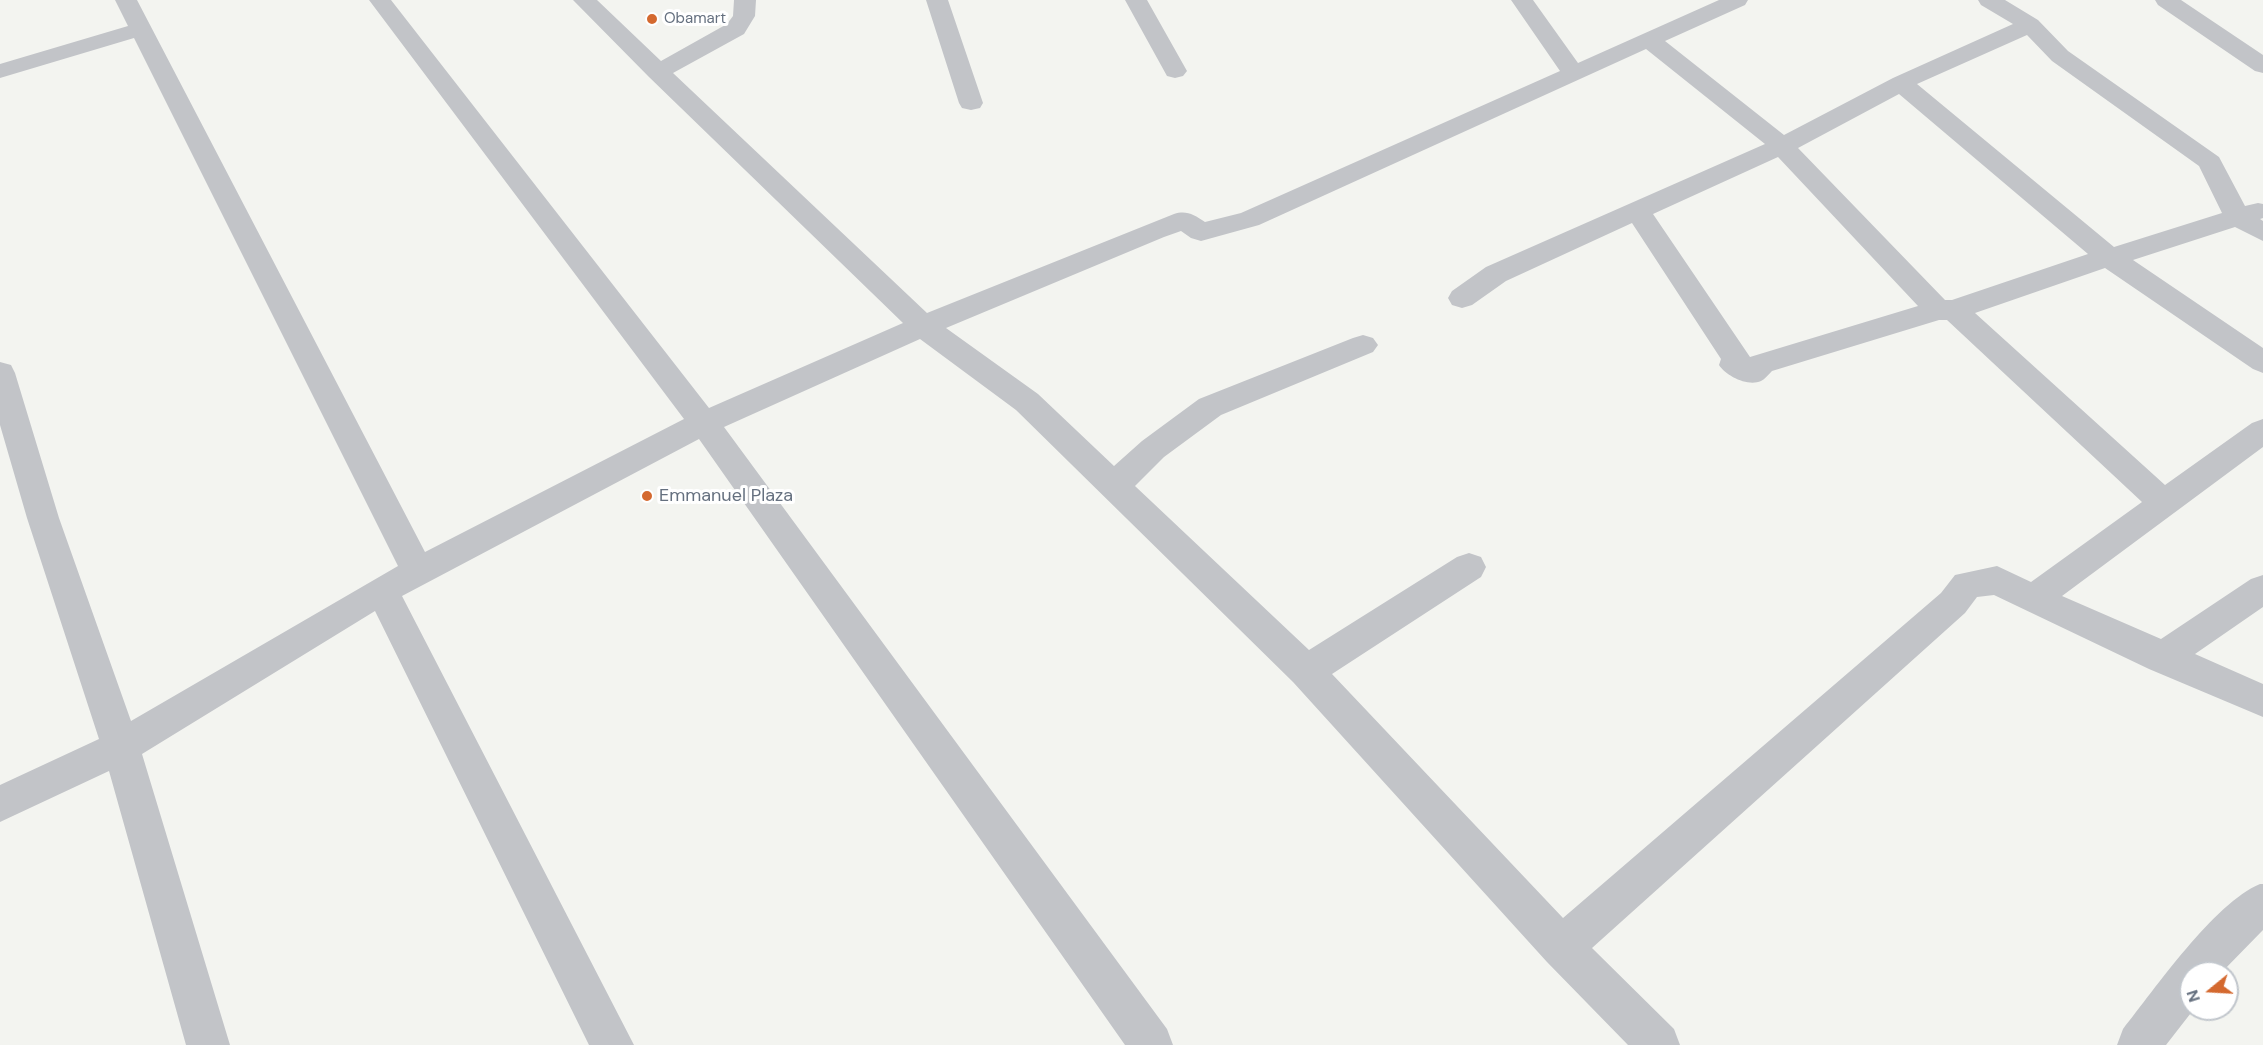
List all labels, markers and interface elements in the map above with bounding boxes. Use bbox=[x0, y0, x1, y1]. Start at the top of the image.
place label: Obamart bbox=[664, 10, 726, 28]
marker: Obamart bbox=[645, 12, 659, 26]
place label: Emmanuel Plaza bbox=[659, 485, 793, 507]
marker: Emmanuel Plaza bbox=[640, 489, 654, 503]
north arrow bbox=[2179, 961, 2239, 1021]
text: N bbox=[2182, 987, 2205, 1005]

